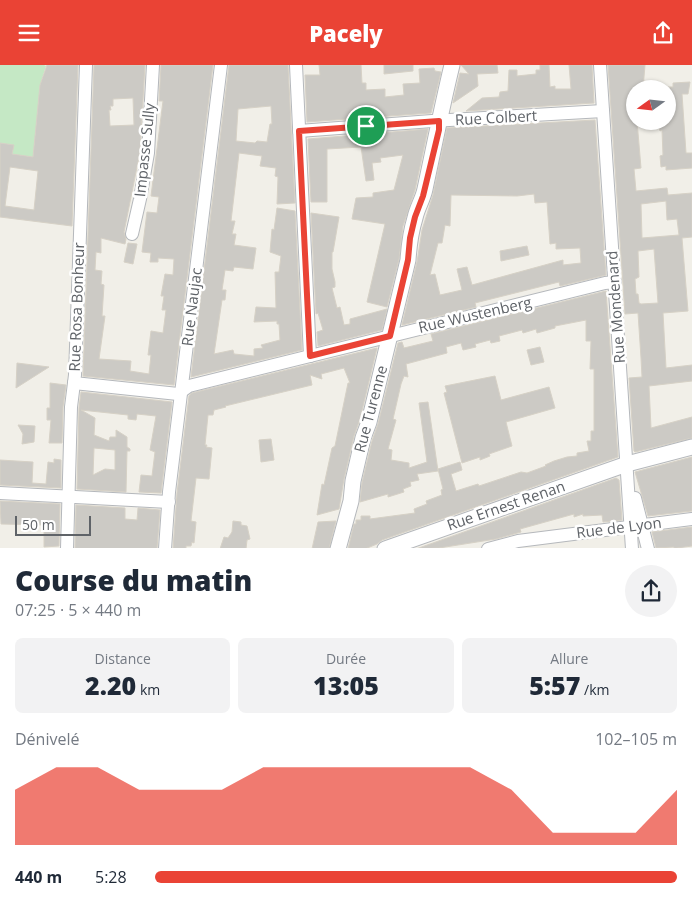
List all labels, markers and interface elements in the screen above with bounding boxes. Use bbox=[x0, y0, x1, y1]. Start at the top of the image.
text: Pacely bbox=[309, 18, 383, 48]
icon: menu bbox=[15, 19, 43, 47]
icon: share bbox=[649, 19, 677, 47]
north arrow bbox=[626, 80, 676, 130]
map controls bbox=[626, 80, 676, 130]
street label: Impasse Sully bbox=[129, 101, 159, 198]
pin bbox=[345, 105, 387, 147]
street label: Rue Colbert bbox=[454, 105, 537, 129]
icon: arrive bbox=[352, 112, 380, 140]
street label: Rue Rosa Bonheur bbox=[64, 242, 88, 372]
street label: Rue Mondenard bbox=[601, 250, 629, 364]
street label: Rue Naujac bbox=[176, 266, 206, 347]
street label: Rue Wustenberg bbox=[416, 291, 533, 337]
street label: Rue Turenne bbox=[349, 363, 391, 455]
street label: Rue Ernest Renan bbox=[444, 475, 567, 535]
street label: Rue de Lyon bbox=[575, 512, 663, 542]
scale bar bbox=[15, 513, 91, 537]
text: 50 m bbox=[22, 515, 55, 534]
text: Course du matin bbox=[15, 561, 252, 599]
button: share bbox=[625, 565, 677, 617]
text: 07:25 · 5 × 440 m bbox=[15, 599, 141, 621]
text: Distance bbox=[95, 649, 151, 668]
text: Durée bbox=[326, 649, 366, 668]
text: Allure bbox=[550, 649, 588, 668]
text: 2.20 bbox=[85, 668, 136, 702]
text: 13:05 bbox=[313, 668, 379, 702]
text: 5:57 bbox=[529, 668, 580, 702]
text: km bbox=[136, 680, 160, 699]
text: /km bbox=[580, 680, 609, 699]
text: Dénivelé bbox=[15, 728, 79, 750]
text: 102–105 m bbox=[595, 728, 677, 750]
text: 440 m bbox=[15, 866, 62, 888]
text: 5:28 bbox=[95, 866, 127, 888]

